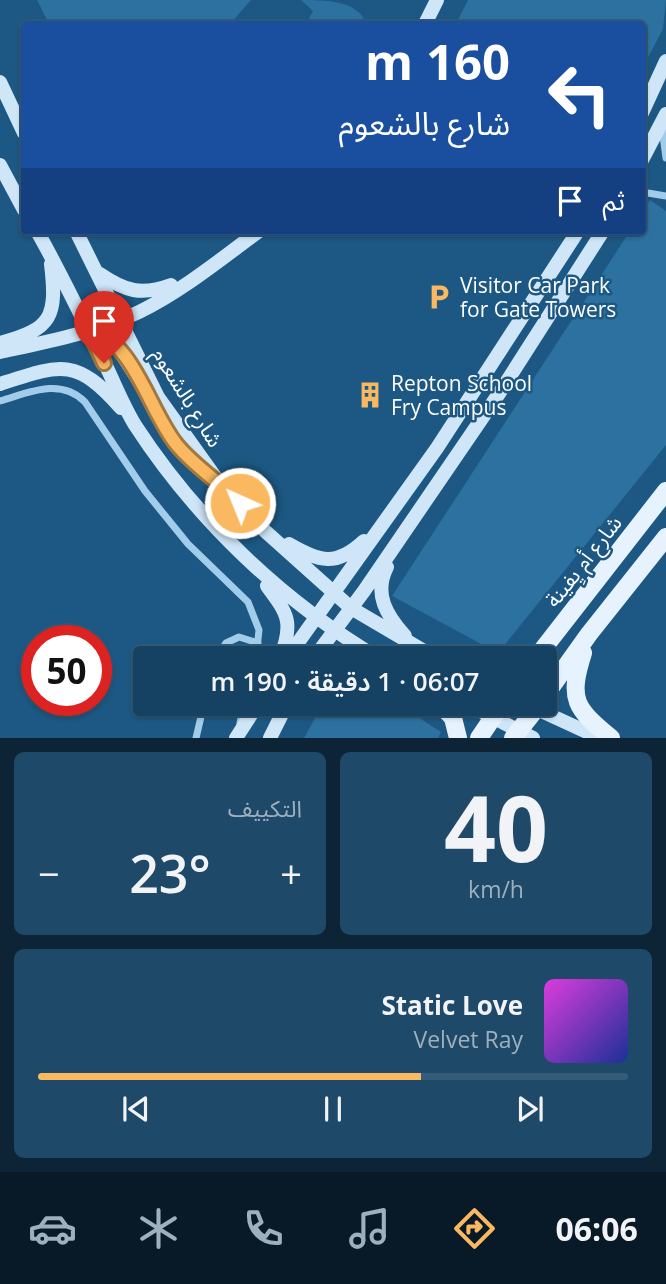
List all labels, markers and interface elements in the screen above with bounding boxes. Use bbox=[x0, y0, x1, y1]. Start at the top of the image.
text: 160 m bbox=[365, 28, 510, 94]
icon: left bbox=[534, 49, 625, 140]
text: شارع بالشعوم bbox=[339, 101, 510, 144]
icon: arrive bbox=[551, 182, 589, 220]
text: ثم bbox=[603, 182, 625, 218]
place label: Visitor Car Park for Gate Towers bbox=[460, 271, 616, 323]
parking icon: Visitor Car Park for Gate Towers bbox=[424, 282, 454, 312]
pin bbox=[74, 291, 134, 363]
icon: arrive bbox=[85, 302, 123, 340]
street label: شارع بالشعوم bbox=[144, 342, 230, 454]
place label: Repton School Fry Campus bbox=[391, 369, 532, 421]
building icon: Repton School Fry Campus bbox=[355, 380, 385, 410]
position arrow bbox=[203, 466, 277, 540]
street label: شارع أم يِفينة bbox=[538, 509, 630, 614]
speed limit sign: 50 bbox=[21, 625, 112, 716]
text: 06:07 · 1 دقيقة · 190 m bbox=[211, 663, 479, 699]
text: 40 bbox=[444, 765, 548, 889]
text: التكييف bbox=[228, 792, 302, 824]
text: 23° bbox=[129, 837, 211, 908]
text: − bbox=[38, 847, 60, 899]
text: + bbox=[280, 847, 302, 899]
text: km/h bbox=[468, 873, 524, 905]
text: Static Love bbox=[381, 987, 523, 1023]
text: Velvet Ray bbox=[413, 1023, 523, 1055]
icon: previous bbox=[117, 1090, 155, 1128]
icon: pause bbox=[314, 1090, 352, 1128]
icon: next bbox=[511, 1090, 549, 1128]
icon: car bbox=[28, 1204, 77, 1253]
icon: climate bbox=[134, 1204, 183, 1253]
icon: phone bbox=[239, 1204, 288, 1253]
icon: music bbox=[345, 1204, 394, 1253]
icon: directions bbox=[450, 1204, 499, 1253]
text: 06:06 bbox=[555, 1207, 638, 1250]

